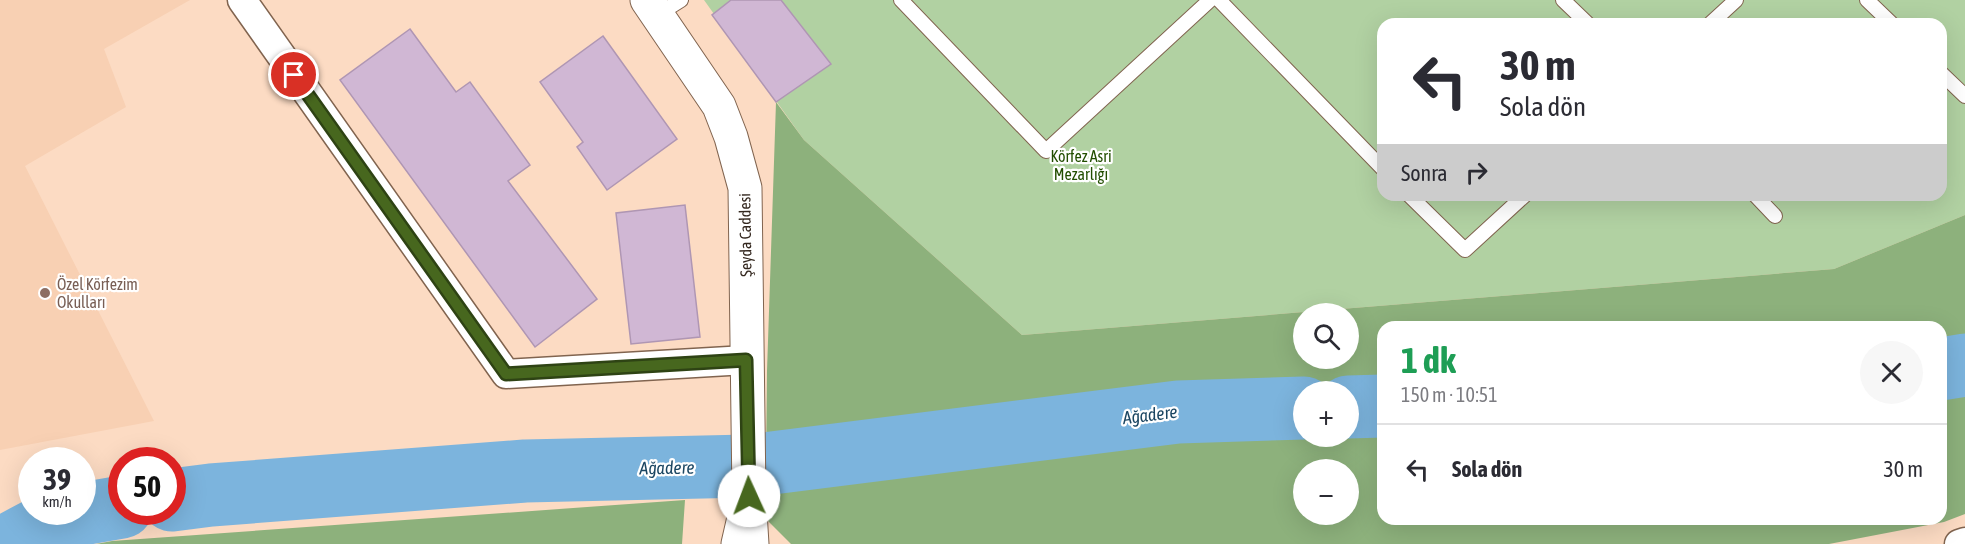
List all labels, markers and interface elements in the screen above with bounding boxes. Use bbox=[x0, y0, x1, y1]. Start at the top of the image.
text: 30 m bbox=[1500, 41, 1575, 89]
icon: left bbox=[1401, 42, 1479, 120]
pin bbox=[268, 49, 319, 100]
icon: arrive bbox=[277, 58, 310, 91]
text: Sola dön bbox=[1500, 91, 1586, 122]
park label: Körfez Asri Mezarlığı bbox=[1050, 147, 1112, 184]
icon: right bbox=[1460, 156, 1493, 189]
text: Sonra bbox=[1401, 160, 1448, 186]
street label: Şeyda Caddesi bbox=[735, 193, 756, 277]
place label: Özel Körfezim Okulları bbox=[57, 275, 138, 311]
marker: Özel Körfezim Okulları bbox=[38, 286, 52, 300]
map controls bbox=[1293, 303, 1359, 525]
button: search bbox=[1293, 303, 1359, 369]
text: 1 dk bbox=[1401, 339, 1456, 381]
button: close bbox=[1860, 341, 1923, 404]
button: + bbox=[1293, 381, 1359, 447]
text: 150 m · 10:51 bbox=[1401, 383, 1498, 406]
water label: Ağadere bbox=[1120, 401, 1178, 428]
speed limit sign: 50 bbox=[108, 447, 186, 525]
icon: left bbox=[1401, 453, 1434, 486]
text: Sola dön bbox=[1452, 456, 1522, 482]
text: 30 m bbox=[1883, 456, 1923, 482]
water label: Ağadere bbox=[638, 457, 695, 478]
button: − bbox=[1293, 459, 1359, 525]
text: 39 bbox=[43, 462, 71, 496]
position arrow bbox=[717, 464, 781, 528]
text: km/h bbox=[42, 493, 72, 510]

